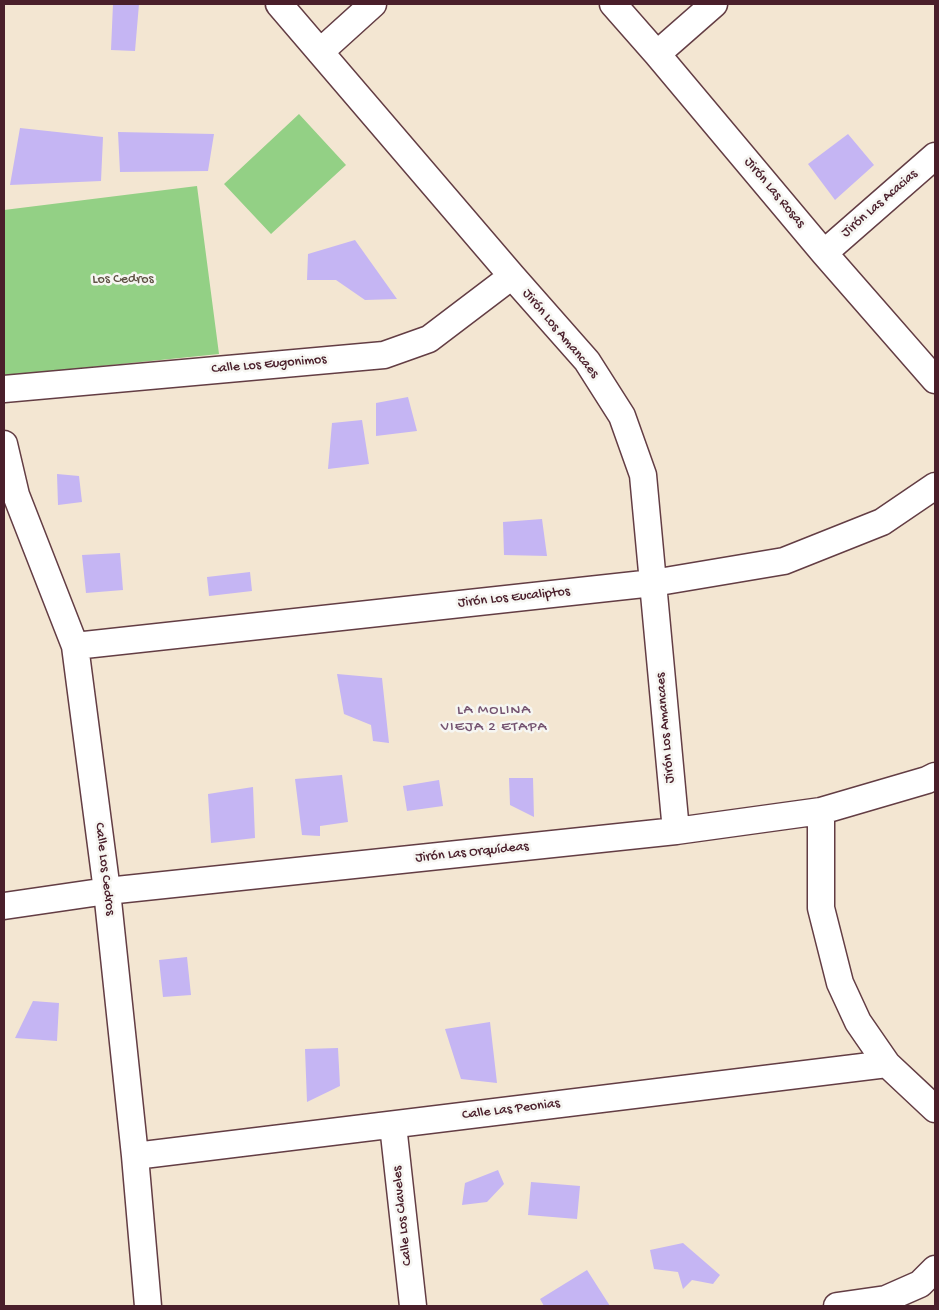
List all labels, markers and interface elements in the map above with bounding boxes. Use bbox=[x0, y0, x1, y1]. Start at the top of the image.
street label: Jirón Las Rosas bbox=[740, 154, 808, 232]
street label: Jirón Las Acacias bbox=[838, 166, 922, 242]
park label: Los Cedros bbox=[92, 272, 154, 288]
street label: Jirón Los Amancaes bbox=[518, 286, 602, 382]
street label: Calle Los Eugonimos bbox=[211, 352, 327, 378]
street label: Jirón Los Eucaliptos bbox=[457, 584, 571, 612]
street label: Jirón Los Amancaes bbox=[653, 672, 679, 784]
district label: LA MOLINA VIEJA 2 ETAPA bbox=[439, 702, 549, 737]
street label: Calle Los Cedros bbox=[90, 822, 118, 916]
street label: Jirón Las Orquídeas bbox=[415, 839, 529, 867]
street label: Calle Las Peonias bbox=[461, 1096, 561, 1124]
street label: Calle Los Claveles bbox=[389, 1165, 417, 1267]

